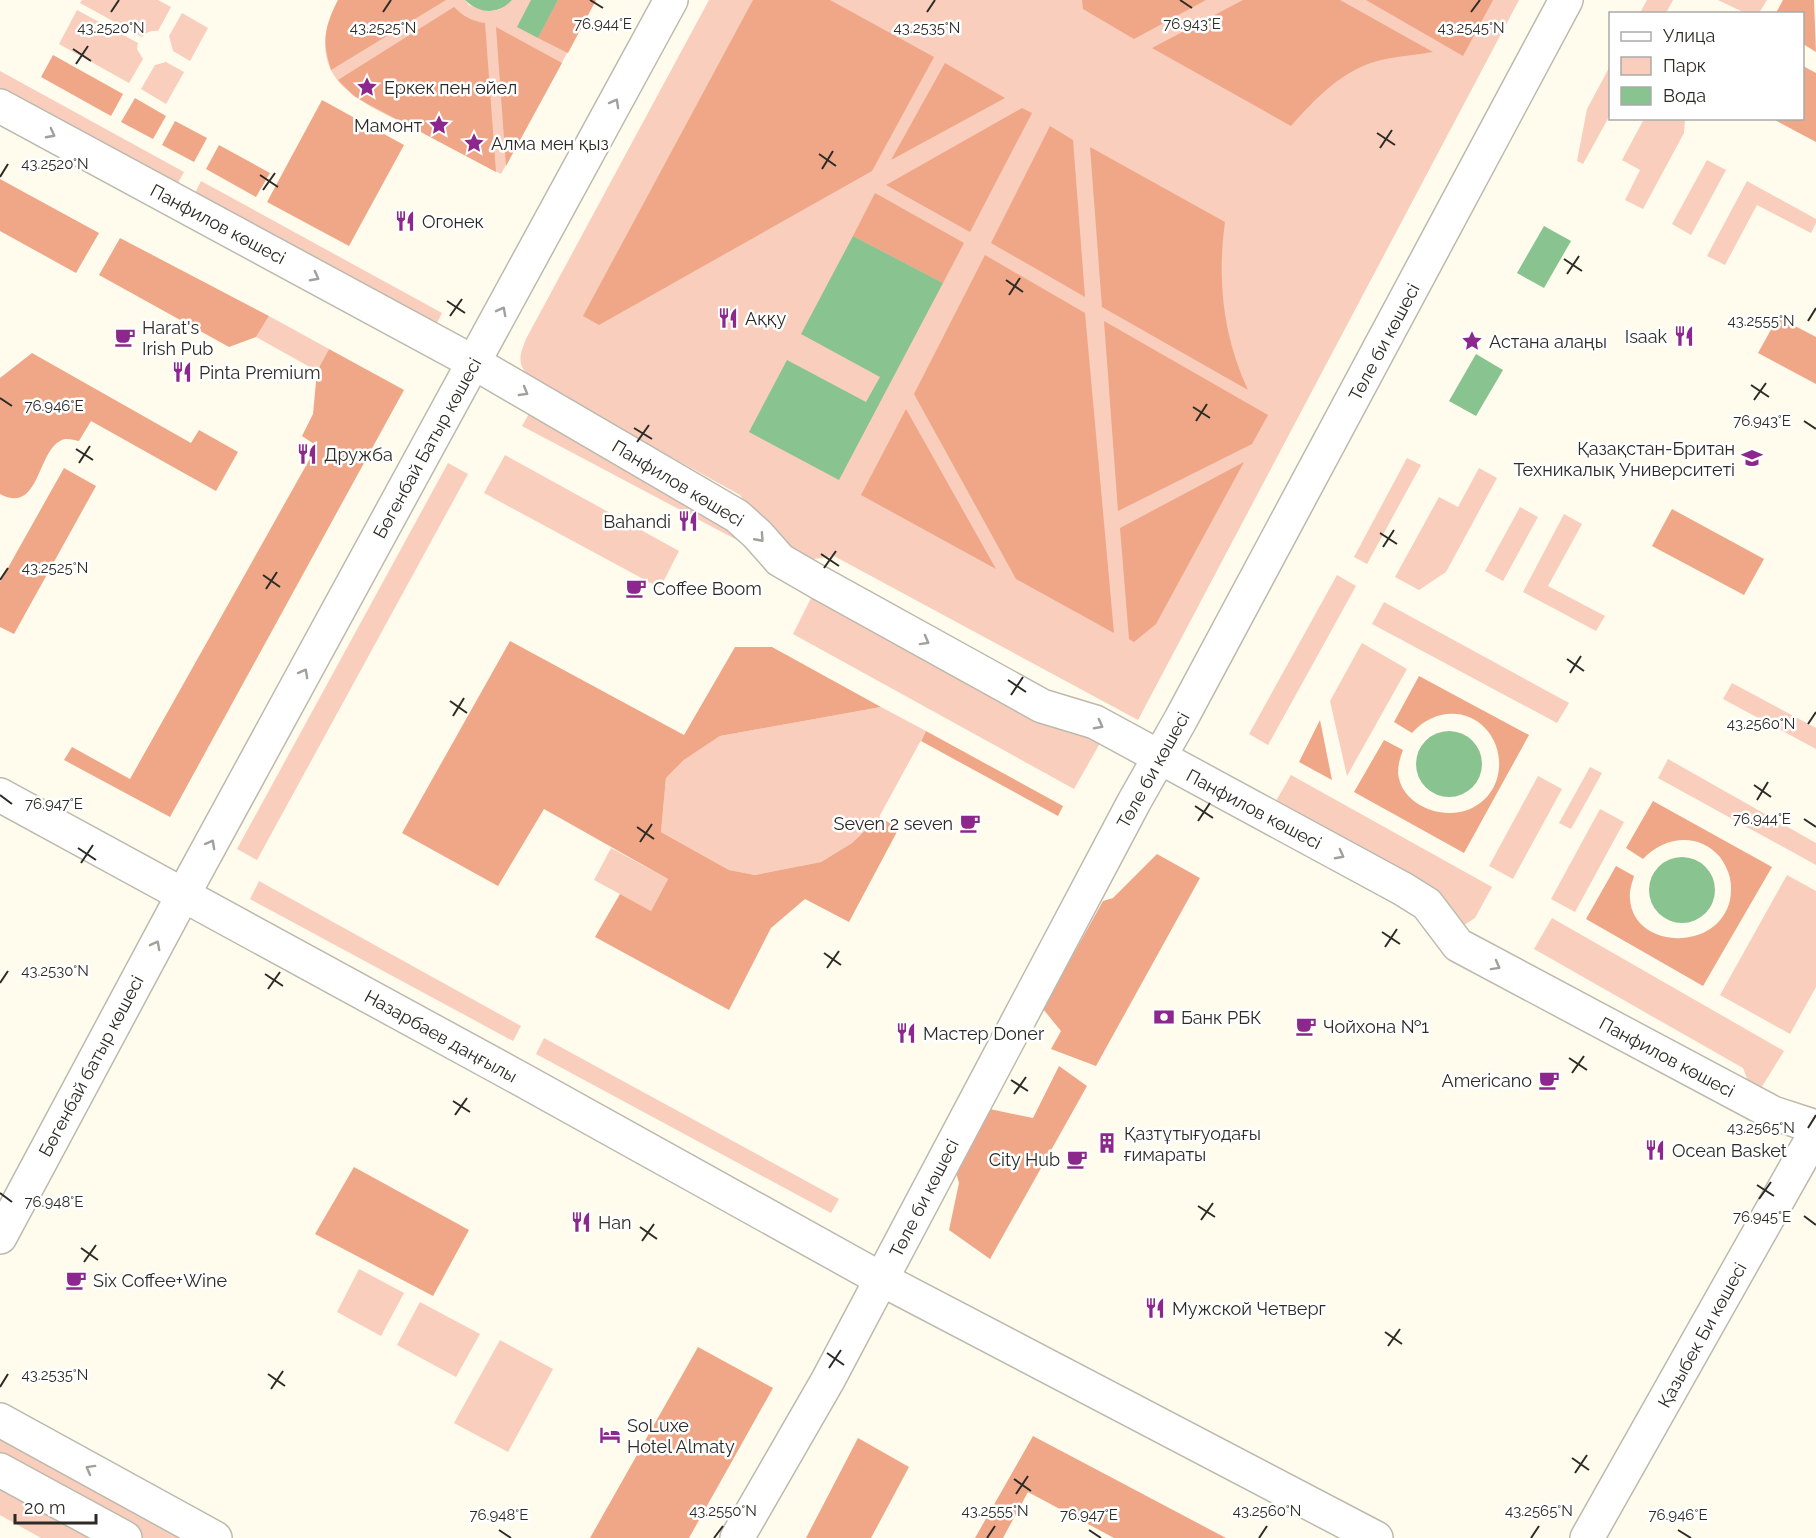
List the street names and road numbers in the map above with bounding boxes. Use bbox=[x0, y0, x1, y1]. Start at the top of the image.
street label: Панфилов көшесі bbox=[147, 180, 289, 268]
street label: Төле би көшесі bbox=[1344, 280, 1424, 404]
street label: Бөгенбай Батыр көшесі bbox=[369, 354, 485, 542]
street label: Панфилов көшесі bbox=[608, 435, 748, 531]
street label: Төле би көшесі bbox=[1112, 708, 1194, 832]
street label: Панфилов көшесі bbox=[1183, 765, 1325, 853]
street label: Бөгенбай батыр көшесі bbox=[34, 972, 148, 1160]
street label: Назарбаев даңғылы bbox=[361, 985, 521, 1087]
street label: Панфилов көшесі bbox=[1596, 1013, 1738, 1101]
street label: Төле би көшесі bbox=[885, 1135, 963, 1261]
street label: Қазыбек Би көшесі bbox=[1653, 1259, 1751, 1411]

